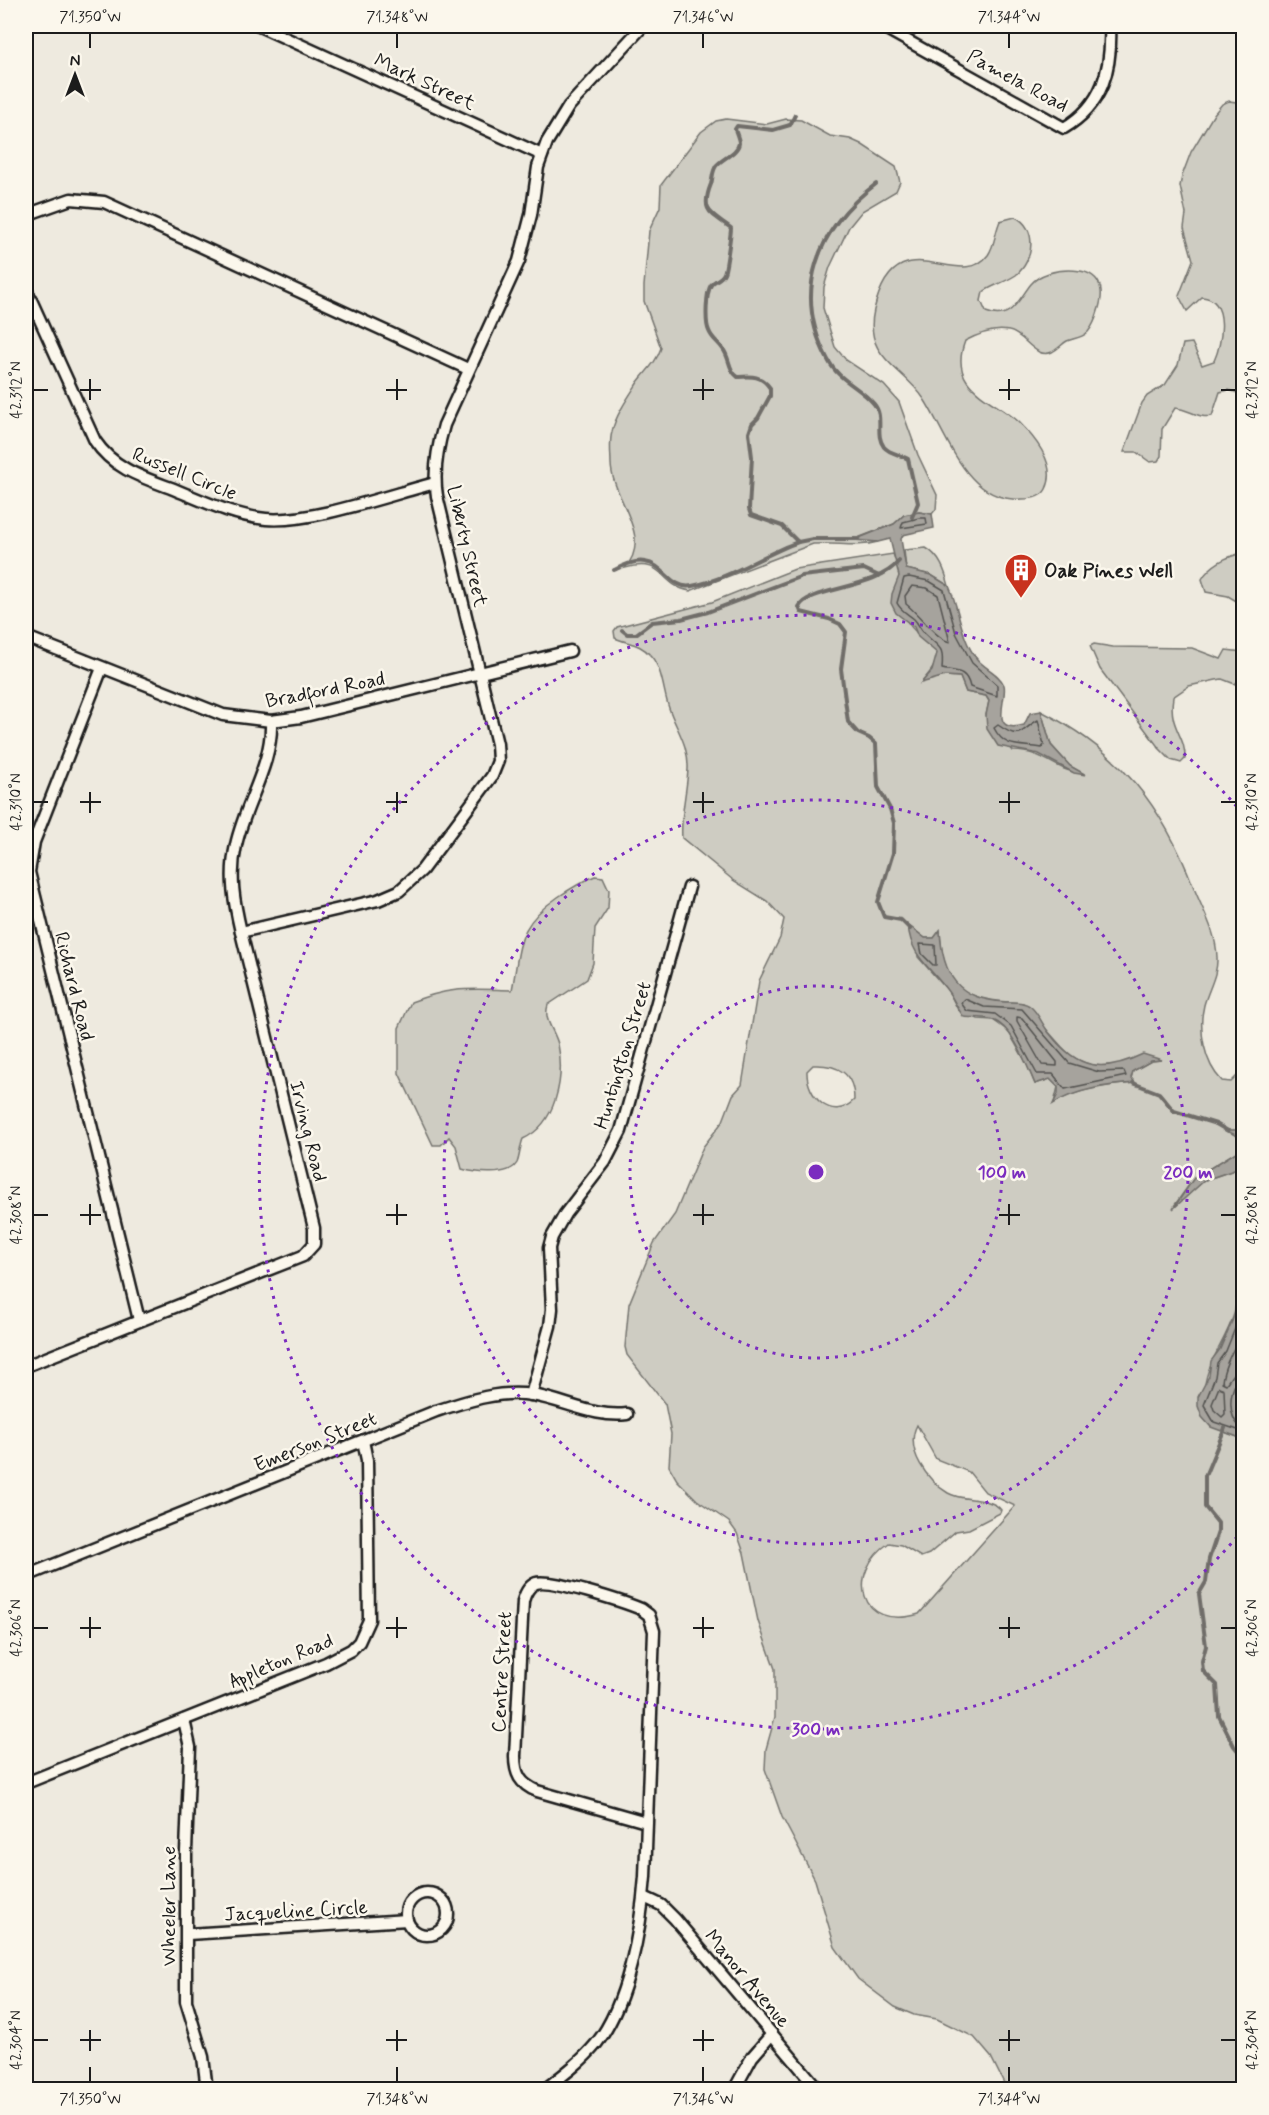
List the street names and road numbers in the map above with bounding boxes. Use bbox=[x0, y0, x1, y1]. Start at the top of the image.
street label: Pamela Road bbox=[962, 43, 1073, 119]
street label: Mark Street bbox=[369, 47, 480, 118]
street label: Russell Circle bbox=[128, 441, 241, 508]
street label: Liberty Street bbox=[439, 483, 494, 610]
street label: Bradford Road bbox=[263, 666, 388, 717]
street label: Richard Road bbox=[47, 929, 100, 1043]
street label: Huntington Street bbox=[588, 978, 661, 1133]
street label: Irving Road bbox=[282, 1078, 333, 1185]
street label: Emerson Street bbox=[250, 1405, 381, 1479]
street label: Centre Street bbox=[486, 1611, 519, 1733]
street label: Appleton Road bbox=[225, 1627, 338, 1696]
street label: Wheeler Lane bbox=[156, 1846, 183, 1966]
street label: Jacqueline Circle bbox=[223, 1894, 369, 1929]
street label: Manor Avenue bbox=[698, 1924, 796, 2034]

